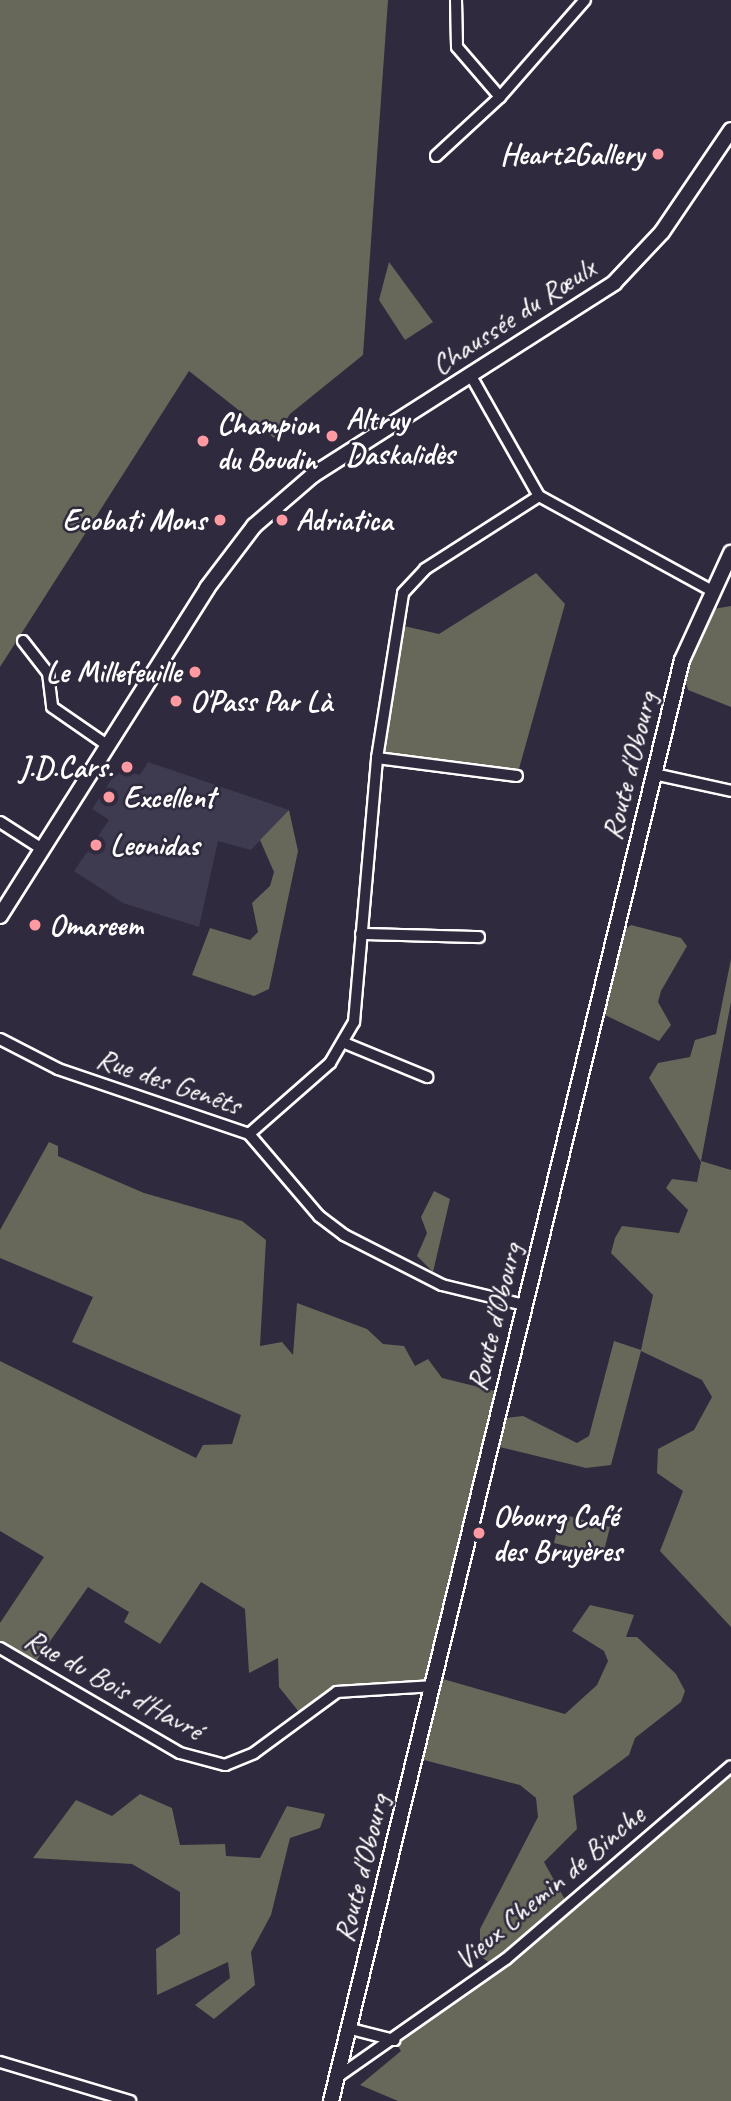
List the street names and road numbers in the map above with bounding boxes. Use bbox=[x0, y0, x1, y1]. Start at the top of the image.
street label: Chaussée du Rœulx bbox=[424, 250, 602, 382]
street label: Route d'Obourg bbox=[593, 688, 665, 844]
street label: Rue des Genêts bbox=[92, 1040, 246, 1122]
street label: Route d'Obourg bbox=[458, 1239, 530, 1395]
street label: Rue du Bois d'Havré bbox=[19, 1620, 209, 1748]
street label: Route d'Obourg bbox=[325, 1790, 397, 1946]
street label: Vieux Chemin de Binche bbox=[446, 1796, 652, 1978]

